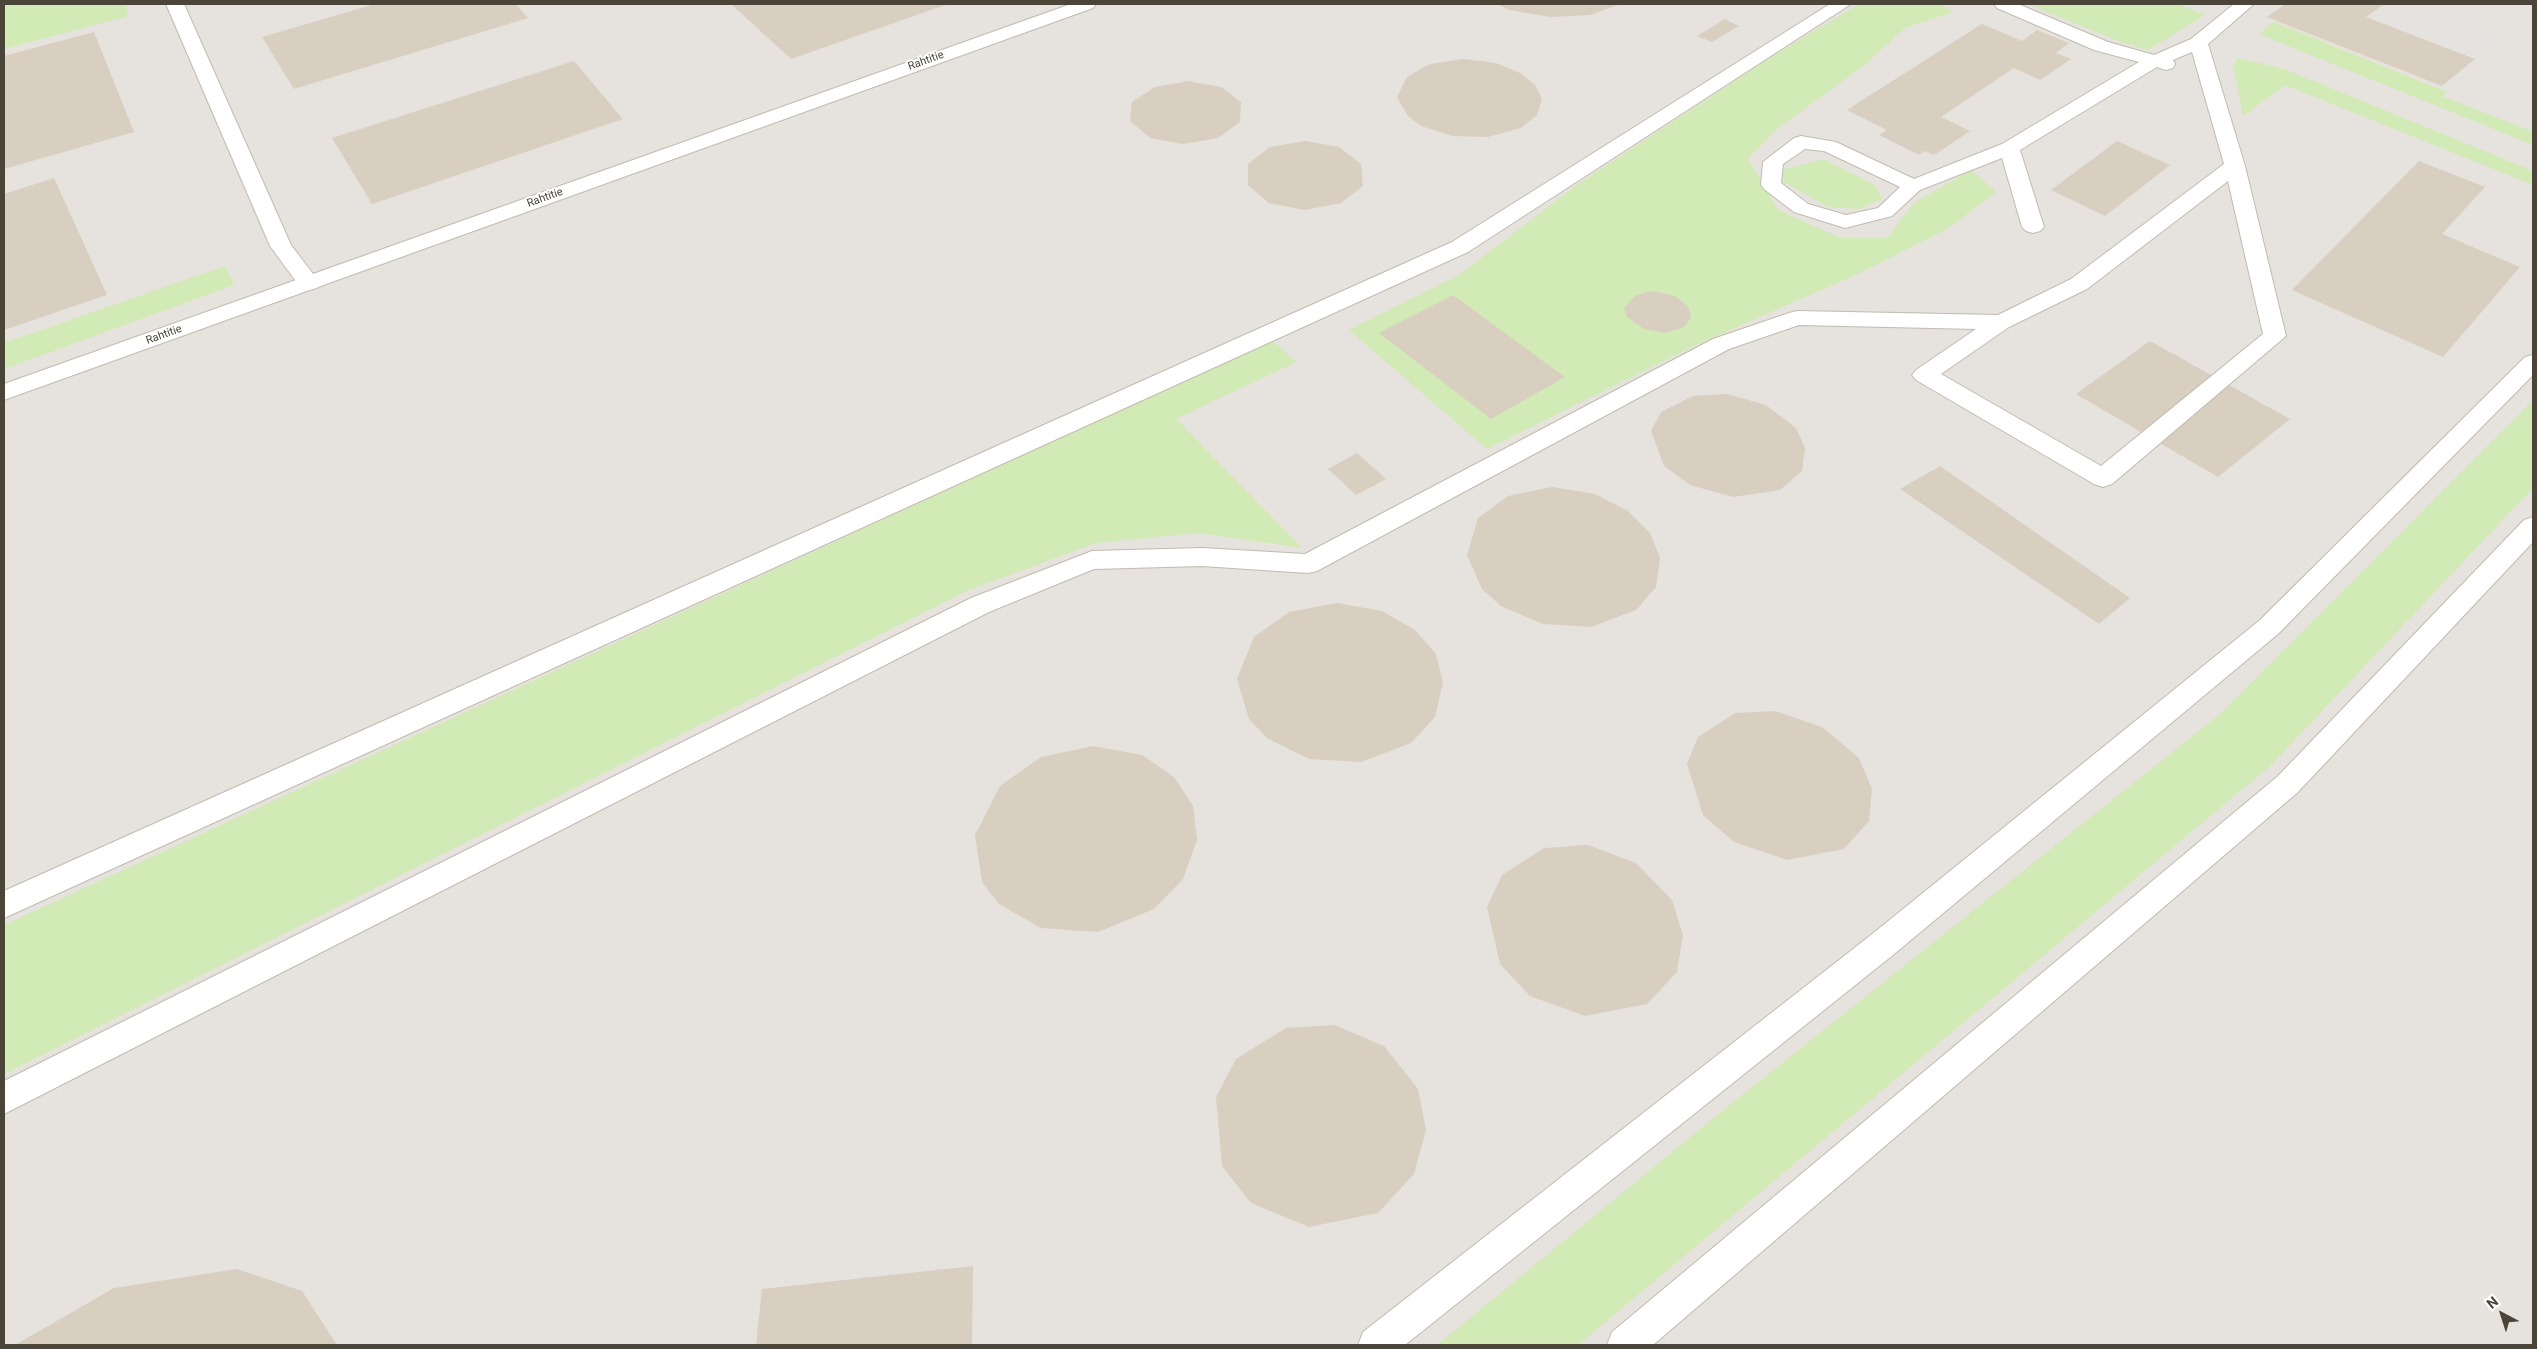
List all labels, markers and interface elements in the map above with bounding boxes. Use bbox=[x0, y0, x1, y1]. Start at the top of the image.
street label: Rahtitie bbox=[906, 48, 946, 74]
street label: Rahtitie bbox=[525, 185, 565, 211]
street label: Rahtitie bbox=[144, 322, 184, 348]
north arrow bbox=[2477, 1289, 2527, 1339]
text: N bbox=[2483, 1293, 2501, 1312]

